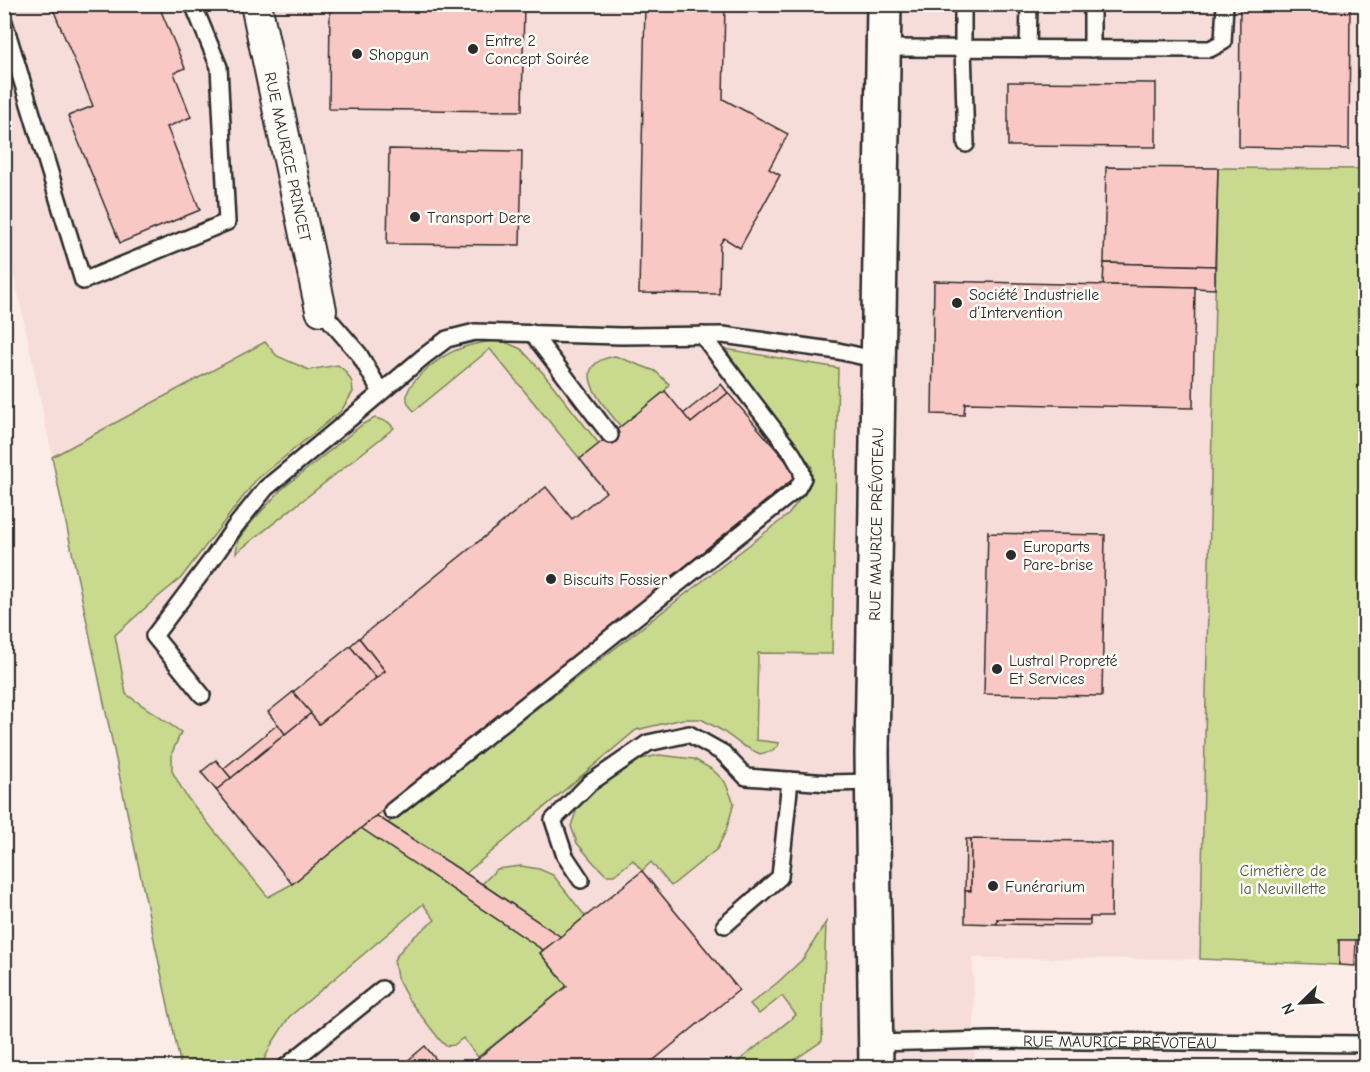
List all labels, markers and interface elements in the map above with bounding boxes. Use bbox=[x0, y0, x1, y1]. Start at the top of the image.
place label: Entre 2 Concept Soirée bbox=[485, 32, 589, 68]
marker: Entre 2 Concept Soirée bbox=[466, 42, 480, 56]
place label: Shopgun bbox=[369, 46, 429, 64]
marker: Shopgun bbox=[350, 47, 364, 61]
street label: RUE MAURICE PRINCET bbox=[261, 70, 314, 244]
place label: Transport Dere bbox=[427, 209, 531, 227]
marker: Transport Dere bbox=[408, 210, 422, 224]
place label: Société Industrielle d’Intervention bbox=[969, 286, 1099, 322]
marker: Société Industrielle d’Intervention bbox=[950, 296, 964, 310]
street label: RUE MAURICE PRÉVOTEAU bbox=[866, 427, 887, 621]
place label: Europarts Pare-brise bbox=[1023, 538, 1093, 574]
marker: Europarts Pare-brise bbox=[1004, 548, 1018, 562]
place label: Biscuits Fossier bbox=[563, 571, 668, 589]
marker: Biscuits Fossier bbox=[544, 572, 558, 586]
place label: Lustral Propreté Et Services bbox=[1009, 652, 1118, 688]
marker: Lustral Propreté Et Services bbox=[990, 662, 1004, 676]
park label: Cimetière de la Neuvillette bbox=[1240, 862, 1326, 898]
place label: Funérarium bbox=[1005, 878, 1085, 896]
marker: Funérarium bbox=[986, 879, 1000, 893]
north arrow bbox=[1271, 973, 1331, 1033]
text: N bbox=[1278, 1000, 1299, 1017]
street label: RUE MAURICE PRÉVOTEAU bbox=[1023, 1032, 1217, 1052]

